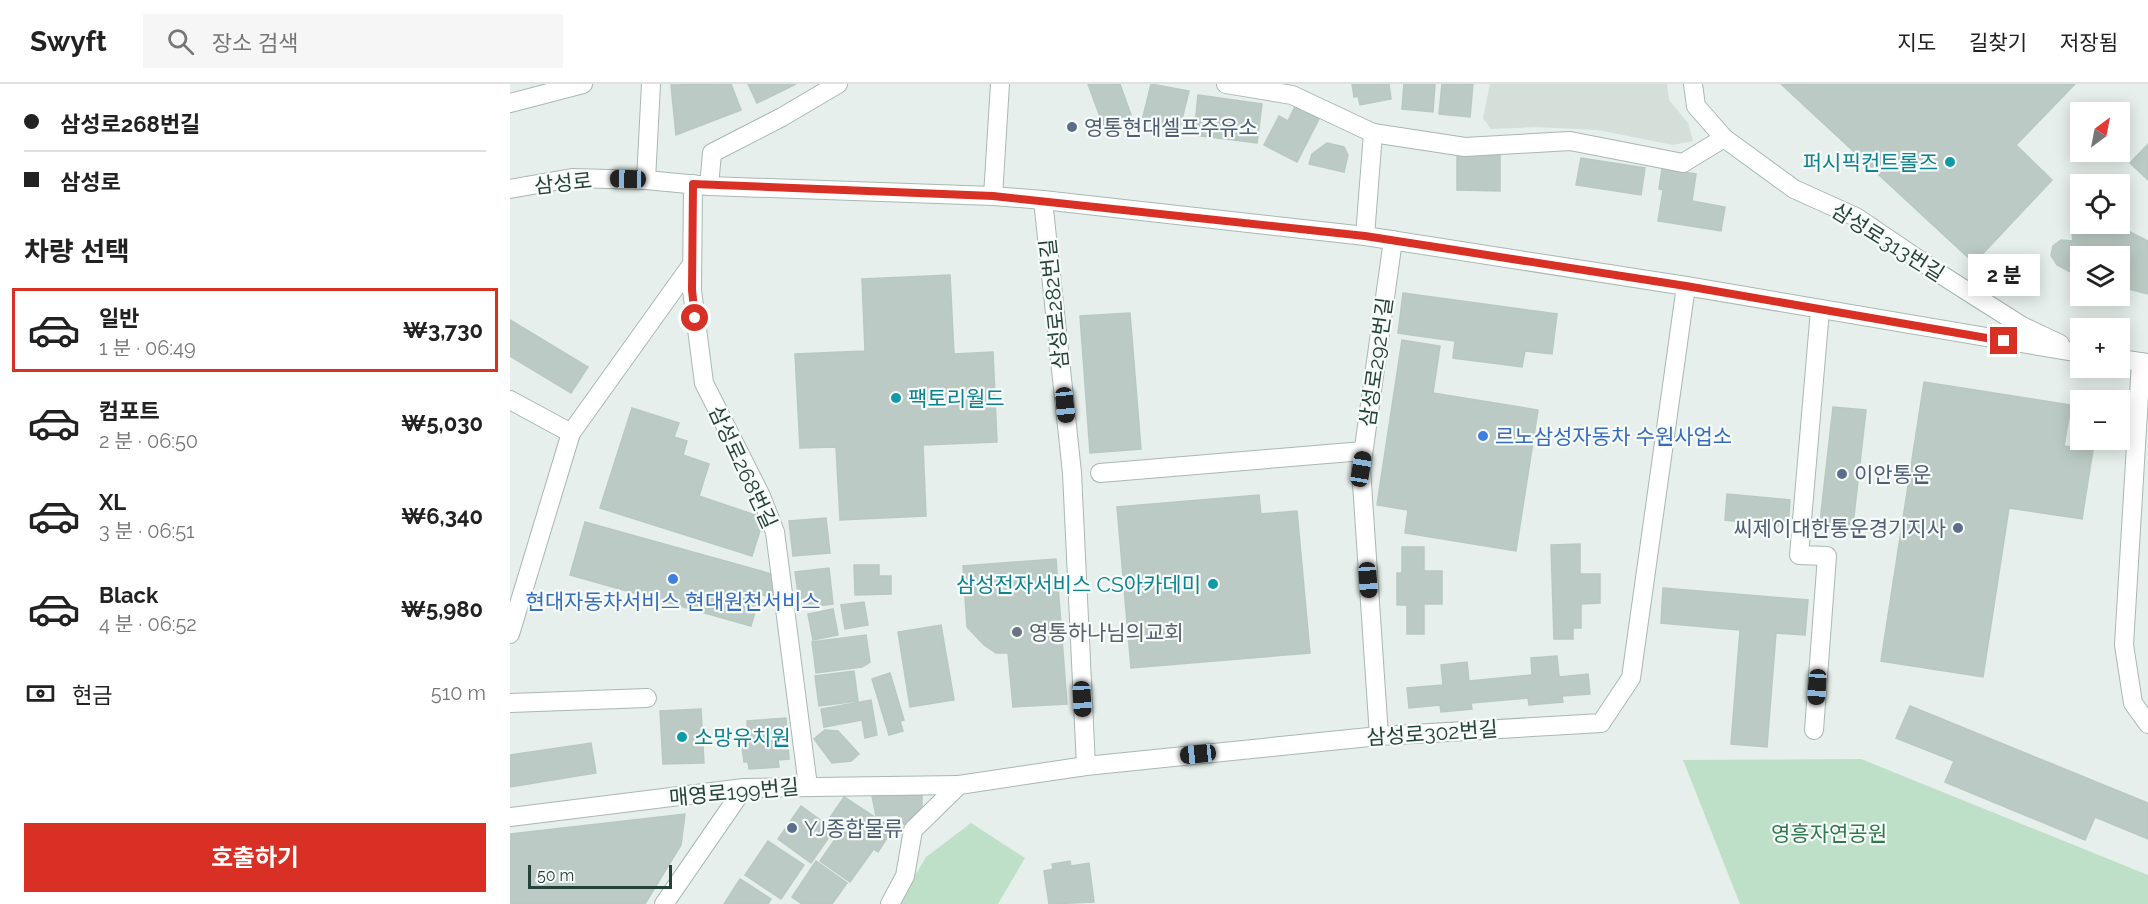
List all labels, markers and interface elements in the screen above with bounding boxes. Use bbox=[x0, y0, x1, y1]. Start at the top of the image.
search box bbox=[143, 14, 563, 68]
text: Swyft bbox=[30, 25, 107, 58]
icon: search bbox=[164, 25, 197, 58]
text: 장소 검색 bbox=[212, 30, 298, 56]
text: 지도 bbox=[1897, 30, 1936, 55]
text: 길찾기 bbox=[1969, 30, 2027, 55]
text: 저장됨 bbox=[2060, 30, 2118, 55]
north arrow bbox=[2070, 102, 2130, 162]
map controls bbox=[2070, 102, 2130, 450]
text: 삼성로268번길 bbox=[60, 111, 200, 137]
place label: 영통현대셀프주유소 bbox=[1084, 115, 1258, 140]
marker: 영통현대셀프주유소 bbox=[1065, 120, 1079, 134]
place label: 퍼시픽컨트롤즈 bbox=[1803, 150, 1938, 175]
marker: 퍼시픽컨트롤즈 bbox=[1943, 155, 1957, 169]
street label: 삼성로 bbox=[533, 168, 593, 198]
text: 삼성로 bbox=[60, 169, 121, 195]
car bbox=[610, 170, 646, 188]
button: locate bbox=[2070, 174, 2130, 234]
street label: 삼성로313번길 bbox=[1827, 197, 1949, 287]
text: 차량 선택 bbox=[24, 236, 130, 267]
street label: 삼성로282번길 bbox=[1035, 238, 1073, 370]
button: layers bbox=[2070, 246, 2130, 306]
callout: 2 분 bbox=[1968, 254, 2040, 296]
text: 2 분 bbox=[1987, 263, 2021, 287]
street label: 삼성로292번길 bbox=[1355, 295, 1397, 429]
icon: car bbox=[27, 303, 81, 357]
route start bbox=[681, 304, 708, 331]
text: 일반 bbox=[99, 305, 139, 331]
text: ₩3,730 bbox=[403, 317, 483, 343]
button: + bbox=[2070, 318, 2130, 378]
route end bbox=[1990, 327, 2017, 354]
text: 1 분 · 06:49 bbox=[99, 336, 196, 360]
place label: 팩토리월드 bbox=[908, 386, 1005, 411]
car bbox=[1054, 386, 1076, 424]
button: − bbox=[2070, 390, 2130, 450]
marker: 팩토리월드 bbox=[889, 391, 903, 405]
icon: car bbox=[27, 396, 81, 450]
text: 컴포트 bbox=[99, 398, 160, 424]
street label: 삼성로268번길 bbox=[704, 402, 782, 532]
text: ₩5,030 bbox=[401, 410, 483, 436]
place label: 르노삼성자동차 수원사업소 bbox=[1495, 424, 1732, 449]
text: 2 분 · 06:50 bbox=[99, 429, 198, 453]
marker: 르노삼성자동차 수원사업소 bbox=[1476, 429, 1490, 443]
car bbox=[1349, 450, 1373, 488]
place label: 이안통운 bbox=[1854, 462, 1931, 487]
marker: 이안통운 bbox=[1835, 467, 1849, 481]
icon: car bbox=[27, 489, 81, 543]
text: XL bbox=[99, 489, 126, 515]
text: ₩6,340 bbox=[401, 503, 483, 529]
place label: 씨제이대한통운경기지사 bbox=[1733, 516, 1946, 541]
text: 3 분 · 06:51 bbox=[99, 519, 195, 543]
marker: 씨제이대한통운경기지사 bbox=[1951, 521, 1965, 535]
car bbox=[1358, 561, 1378, 599]
marker: 현대자동차서비스 현대원천서비스 bbox=[666, 572, 680, 586]
place label: 삼성전자서비스 CS아카데미 bbox=[956, 572, 1201, 597]
marker: 삼성전자서비스 CS아카데미 bbox=[1206, 577, 1220, 591]
icon: car bbox=[27, 582, 81, 636]
text: Black bbox=[99, 582, 158, 608]
place label: 현대자동차서비스 현대원천서비스 bbox=[525, 589, 821, 614]
text: ₩5,980 bbox=[401, 596, 483, 622]
text: 4 분 · 06:52 bbox=[99, 612, 197, 636]
place label: 영통하나님의교회 bbox=[1029, 620, 1184, 645]
marker: 영통하나님의교회 bbox=[1010, 625, 1024, 639]
car bbox=[1807, 668, 1827, 706]
icon: cash bbox=[24, 677, 57, 710]
text: 510 m bbox=[431, 681, 486, 705]
car bbox=[1072, 681, 1092, 717]
text: 현금 bbox=[72, 682, 112, 708]
street label: 삼성로302번길 bbox=[1365, 716, 1499, 750]
place label: 소망유치원 bbox=[694, 725, 791, 750]
marker: 소망유치원 bbox=[675, 730, 689, 744]
car bbox=[1179, 743, 1217, 765]
street label: 매영로199번길 bbox=[668, 774, 800, 810]
place label: YJ종합물류 bbox=[804, 816, 903, 841]
marker: YJ종합물류 bbox=[785, 821, 799, 835]
park label: 영흥자연공원 bbox=[1771, 821, 1887, 846]
button: 호출하기 bbox=[24, 823, 486, 892]
scale bar bbox=[528, 862, 672, 890]
text: 50 m bbox=[537, 866, 574, 885]

